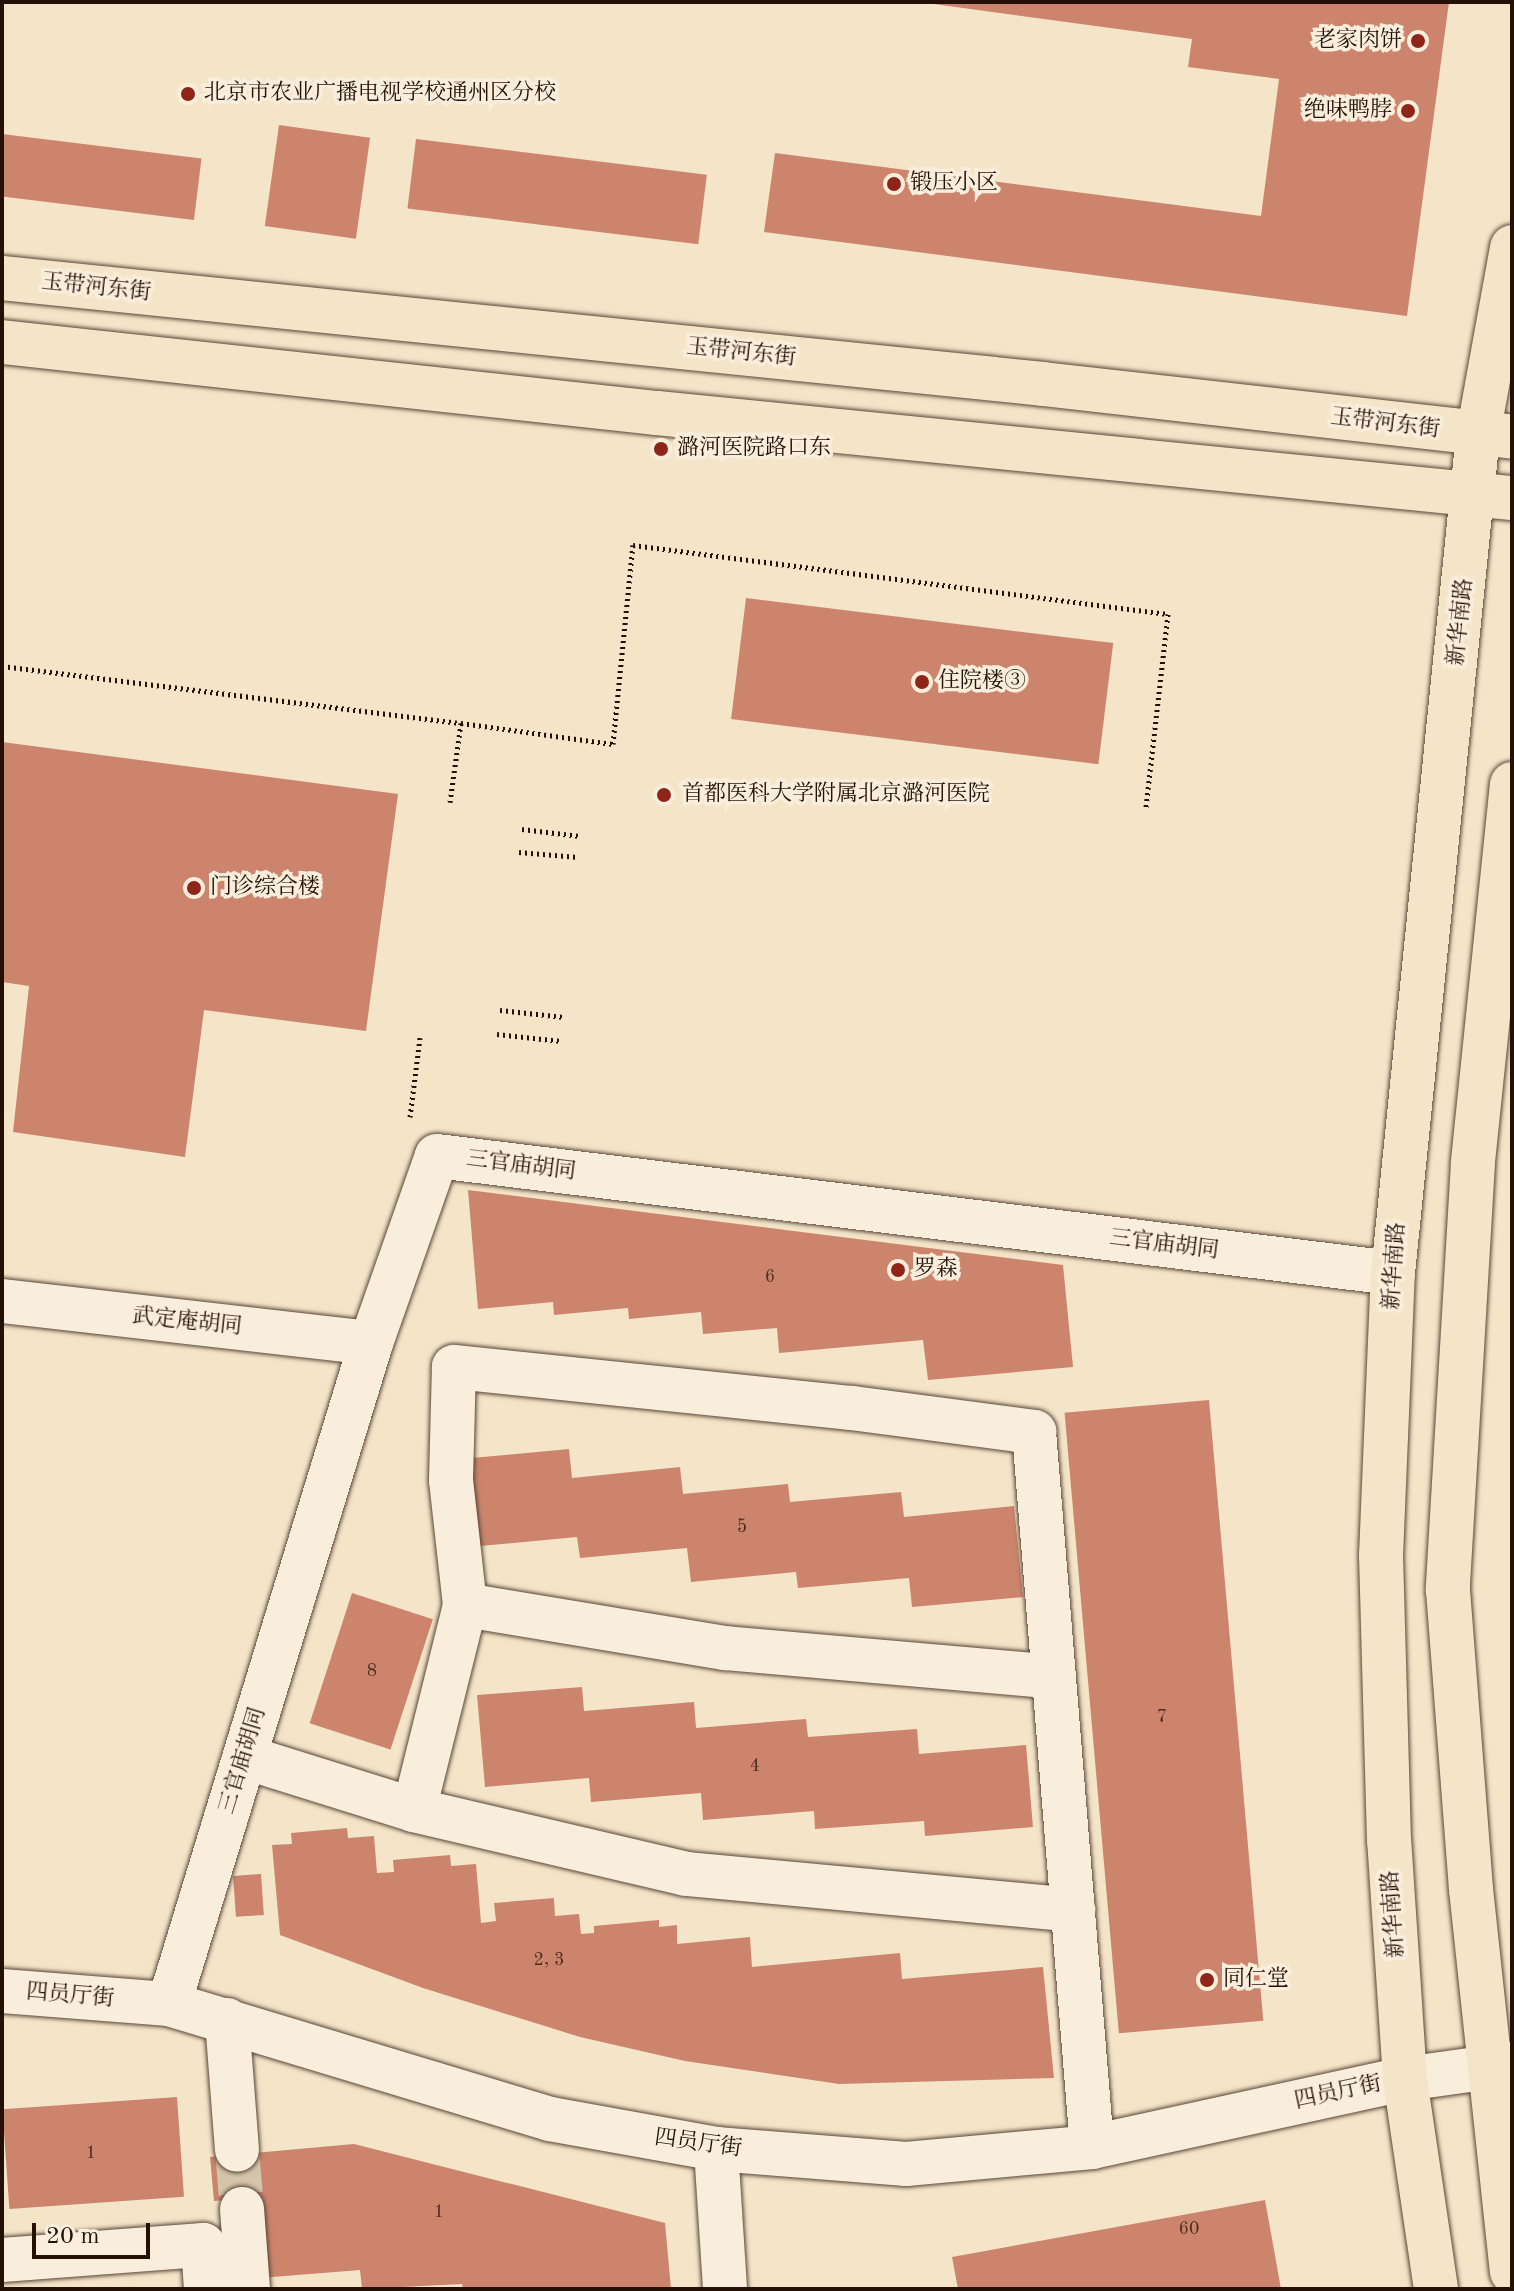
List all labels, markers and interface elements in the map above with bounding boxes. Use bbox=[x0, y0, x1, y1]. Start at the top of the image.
place label: 老家肉饼 bbox=[1314, 28, 1402, 54]
marker: 老家肉饼 bbox=[1409, 32, 1427, 50]
place label: 北京市农业广播电视学校通州区分校 bbox=[204, 81, 556, 107]
marker: 北京市农业广播电视学校通州区分校 bbox=[179, 85, 197, 103]
place label: 绝味鸭脖 bbox=[1304, 98, 1392, 124]
marker: 绝味鸭脖 bbox=[1399, 102, 1417, 120]
place label: 锻压小区 bbox=[910, 171, 998, 197]
marker: 锻压小区 bbox=[885, 175, 903, 193]
street label: 玉带河东街 bbox=[40, 269, 152, 307]
street label: 玉带河东街 bbox=[685, 334, 797, 372]
street label: 玉带河东街 bbox=[1329, 404, 1441, 444]
place label: 潞河医院路口东 bbox=[677, 436, 831, 462]
marker: 潞河医院路口东 bbox=[652, 440, 670, 458]
street label: 新华南路 bbox=[1443, 577, 1479, 667]
place label: 住院楼③ bbox=[938, 669, 1026, 695]
marker: 住院楼③ bbox=[913, 673, 931, 691]
place label: 首都医科大学附属北京潞河医院 bbox=[682, 782, 990, 808]
marker: 首都医科大学附属北京潞河医院 bbox=[653, 784, 675, 806]
place label: 门诊综合楼 bbox=[210, 875, 320, 901]
marker: 门诊综合楼 bbox=[185, 879, 203, 897]
street label: 三官庙胡同 bbox=[465, 1146, 577, 1186]
street label: 新华南路 bbox=[1379, 1221, 1411, 1311]
street label: 三官庙胡同 bbox=[1108, 1225, 1220, 1265]
place label: 罗森 bbox=[914, 1257, 958, 1283]
marker: 罗森 bbox=[889, 1261, 907, 1279]
house number: 6 bbox=[765, 1266, 775, 1288]
street label: 武定庵胡同 bbox=[131, 1303, 243, 1341]
house number: 5 bbox=[737, 1516, 747, 1538]
house number: 8 bbox=[367, 1660, 377, 1682]
street label: 三官庙胡同 bbox=[214, 1705, 272, 1817]
house number: 7 bbox=[1157, 1706, 1167, 1728]
house number: 4 bbox=[750, 1755, 760, 1777]
street label: 新华南路 bbox=[1378, 1869, 1410, 1959]
house number: 2, 3 bbox=[534, 1949, 564, 1971]
place label: 同仁堂 bbox=[1223, 1967, 1289, 1993]
marker: 同仁堂 bbox=[1198, 1971, 1216, 1989]
street label: 四员厅街 bbox=[25, 1979, 115, 2013]
street label: 四员厅街 bbox=[1292, 2071, 1384, 2115]
street label: 四员厅街 bbox=[653, 2125, 743, 2163]
house number: 1 bbox=[86, 2142, 96, 2164]
house number: 1 bbox=[434, 2201, 444, 2223]
scale bar bbox=[36, 2207, 154, 2257]
house number: 60 bbox=[1179, 2218, 1199, 2240]
text: 20 m bbox=[46, 2225, 100, 2249]

